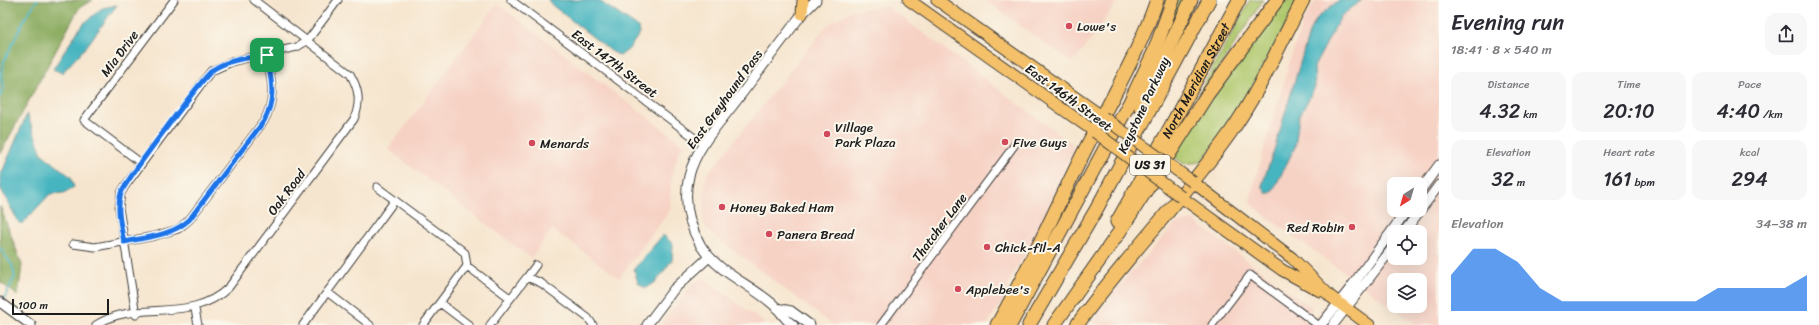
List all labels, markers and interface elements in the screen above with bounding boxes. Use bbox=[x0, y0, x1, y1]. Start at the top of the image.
text: Evening run bbox=[1451, 3, 1564, 42]
button: share bbox=[1765, 13, 1807, 55]
place label: Lowe's bbox=[1077, 15, 1116, 38]
street label: North Meridian Street bbox=[1155, 18, 1237, 143]
marker: Lowe's bbox=[1064, 21, 1074, 31]
street label: East 147th Street bbox=[566, 23, 663, 104]
street label: Mia Drive bbox=[94, 25, 145, 82]
pin bbox=[250, 38, 284, 72]
text: 18:41 · 8 × 540 m bbox=[1451, 38, 1552, 61]
icon: arrive bbox=[256, 44, 278, 66]
street label: East Greyhound Pass bbox=[680, 44, 769, 154]
street label: Keystone Parkway bbox=[1111, 53, 1176, 158]
street label: East 146th Street bbox=[1020, 58, 1118, 137]
text: Distance bbox=[1487, 75, 1529, 94]
text: Time bbox=[1617, 75, 1641, 94]
text: Pace bbox=[1738, 75, 1761, 94]
text: 4.32 bbox=[1479, 94, 1520, 129]
text: 20:10 bbox=[1603, 94, 1655, 129]
text: 4:40 bbox=[1717, 94, 1760, 129]
text: km bbox=[1520, 105, 1537, 124]
text: /km bbox=[1760, 105, 1783, 124]
place label: Village Park Plaza bbox=[835, 116, 896, 154]
marker: Village Park Plaza bbox=[822, 129, 832, 139]
place label: Five Guys bbox=[1013, 131, 1068, 154]
place label: Menards bbox=[540, 132, 590, 155]
marker: Five Guys bbox=[1000, 137, 1010, 147]
marker: Menards bbox=[527, 138, 537, 148]
text: Elevation bbox=[1486, 143, 1531, 162]
text: Heart rate bbox=[1603, 143, 1655, 162]
text: kcal bbox=[1740, 143, 1760, 162]
road number: US 31 bbox=[1130, 155, 1170, 175]
text: 32 bbox=[1491, 162, 1514, 197]
text: 161 bbox=[1603, 162, 1632, 197]
text: 294 bbox=[1731, 162, 1768, 197]
street label: Oak Road bbox=[261, 163, 312, 220]
text: m bbox=[1514, 173, 1525, 192]
text: bpm bbox=[1632, 173, 1655, 192]
north arrow bbox=[1387, 177, 1427, 217]
map controls bbox=[1387, 177, 1427, 313]
street label: Thatcher Lane bbox=[906, 188, 973, 267]
place label: Honey Baked Ham bbox=[730, 196, 834, 219]
marker: Honey Baked Ham bbox=[717, 202, 727, 212]
text: Elevation bbox=[1451, 212, 1504, 235]
text: 34–38 m bbox=[1756, 212, 1807, 235]
place label: Red Robin bbox=[1287, 216, 1344, 239]
marker: Red Robin bbox=[1347, 222, 1357, 232]
place label: Panera Bread bbox=[777, 223, 855, 246]
button: locate bbox=[1387, 225, 1427, 265]
marker: Panera Bread bbox=[764, 229, 774, 239]
place label: Chick-fil-A bbox=[995, 236, 1061, 259]
marker: Chick-fil-A bbox=[982, 242, 992, 252]
button: layers bbox=[1387, 273, 1427, 313]
place label: Applebee's bbox=[965, 278, 1030, 301]
marker: Applebee's bbox=[953, 284, 963, 294]
text: 100 m bbox=[18, 296, 48, 315]
scale bar bbox=[12, 297, 109, 316]

